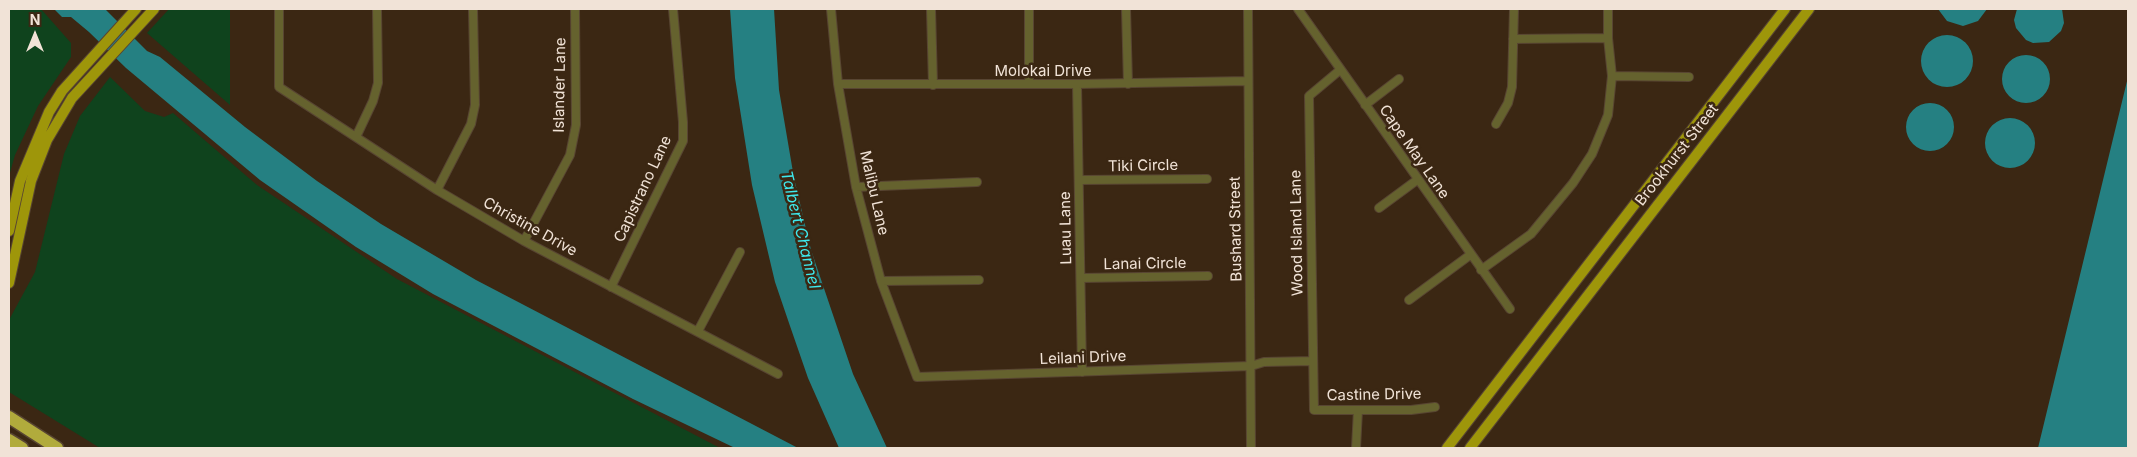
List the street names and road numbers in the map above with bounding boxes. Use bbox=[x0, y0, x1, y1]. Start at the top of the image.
street label: Islander Lane bbox=[550, 37, 570, 133]
street label: Molokai Drive bbox=[995, 62, 1091, 80]
street label: Brookhurst Street bbox=[1632, 101, 1722, 209]
street label: Cape May Lane bbox=[1375, 102, 1453, 202]
street label: Capistrano Lane bbox=[610, 133, 676, 245]
street label: Malibu Lane bbox=[856, 149, 892, 237]
street label: Tiki Circle bbox=[1108, 156, 1178, 176]
street label: Wood Island Lane bbox=[1287, 170, 1307, 296]
street label: Bushard Street bbox=[1226, 176, 1246, 282]
street label: Luau Lane bbox=[1056, 191, 1076, 265]
street label: Christine Drive bbox=[480, 194, 580, 260]
street label: Lanai Circle bbox=[1103, 254, 1187, 274]
street label: Leilani Drive bbox=[1039, 347, 1127, 369]
street label: Castine Drive bbox=[1326, 385, 1422, 405]

